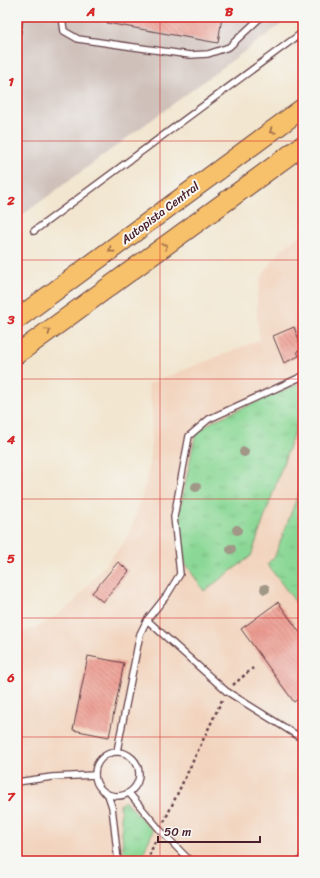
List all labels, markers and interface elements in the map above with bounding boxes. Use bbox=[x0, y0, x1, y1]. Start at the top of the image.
text: A bbox=[86, 0, 95, 23]
text: B bbox=[225, 0, 234, 23]
text: 1 bbox=[8, 70, 14, 93]
one-way arrow bbox=[269, 126, 276, 133]
street label: Autopista Central bbox=[115, 176, 205, 251]
text: 2 bbox=[6, 189, 15, 212]
one-way arrow bbox=[160, 243, 167, 250]
one-way arrow bbox=[108, 245, 115, 253]
text: 3 bbox=[6, 308, 15, 331]
one-way arrow bbox=[44, 328, 51, 335]
text: 4 bbox=[6, 428, 16, 451]
text: 5 bbox=[7, 547, 15, 570]
text: 6 bbox=[6, 666, 15, 689]
text: 7 bbox=[7, 785, 16, 808]
scale bar bbox=[158, 818, 260, 844]
text: 50 m bbox=[164, 821, 191, 843]

